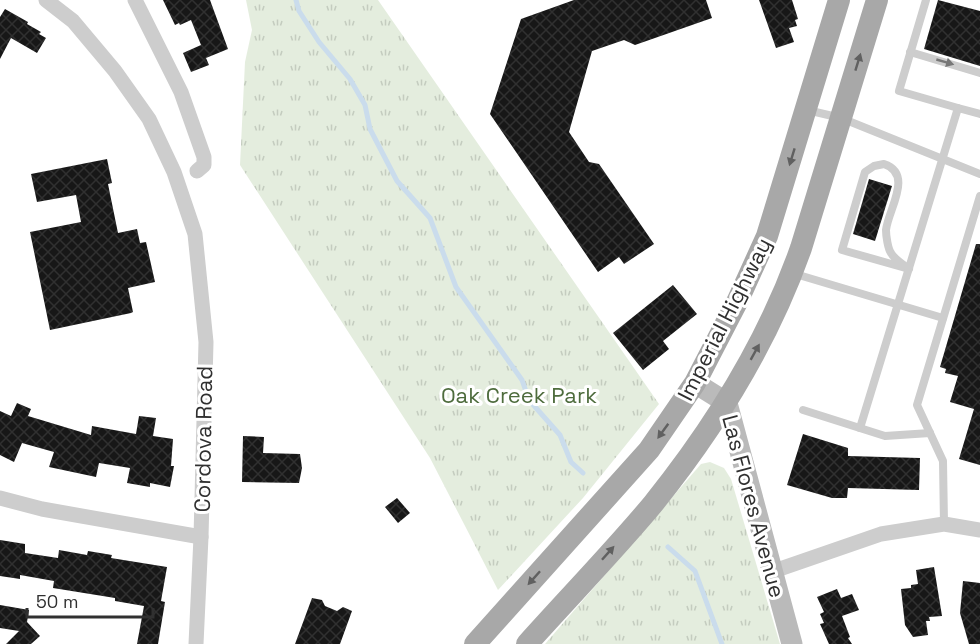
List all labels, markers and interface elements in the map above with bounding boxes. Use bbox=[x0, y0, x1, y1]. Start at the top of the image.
one-way arrow bbox=[854, 53, 863, 71]
one-way arrow bbox=[936, 58, 954, 68]
one-way arrow bbox=[787, 148, 796, 166]
street label: Imperial Highway bbox=[671, 233, 777, 405]
one-way arrow bbox=[750, 343, 760, 360]
street label: Cordova Road bbox=[188, 365, 218, 513]
park label: Oak Creek Park bbox=[441, 381, 597, 409]
street label: Las Flores Avenue bbox=[716, 411, 792, 601]
one-way arrow bbox=[657, 424, 669, 439]
one-way arrow bbox=[601, 546, 615, 561]
one-way arrow bbox=[527, 570, 541, 585]
scale bar bbox=[27, 581, 153, 619]
text: 50 m bbox=[36, 590, 78, 613]

